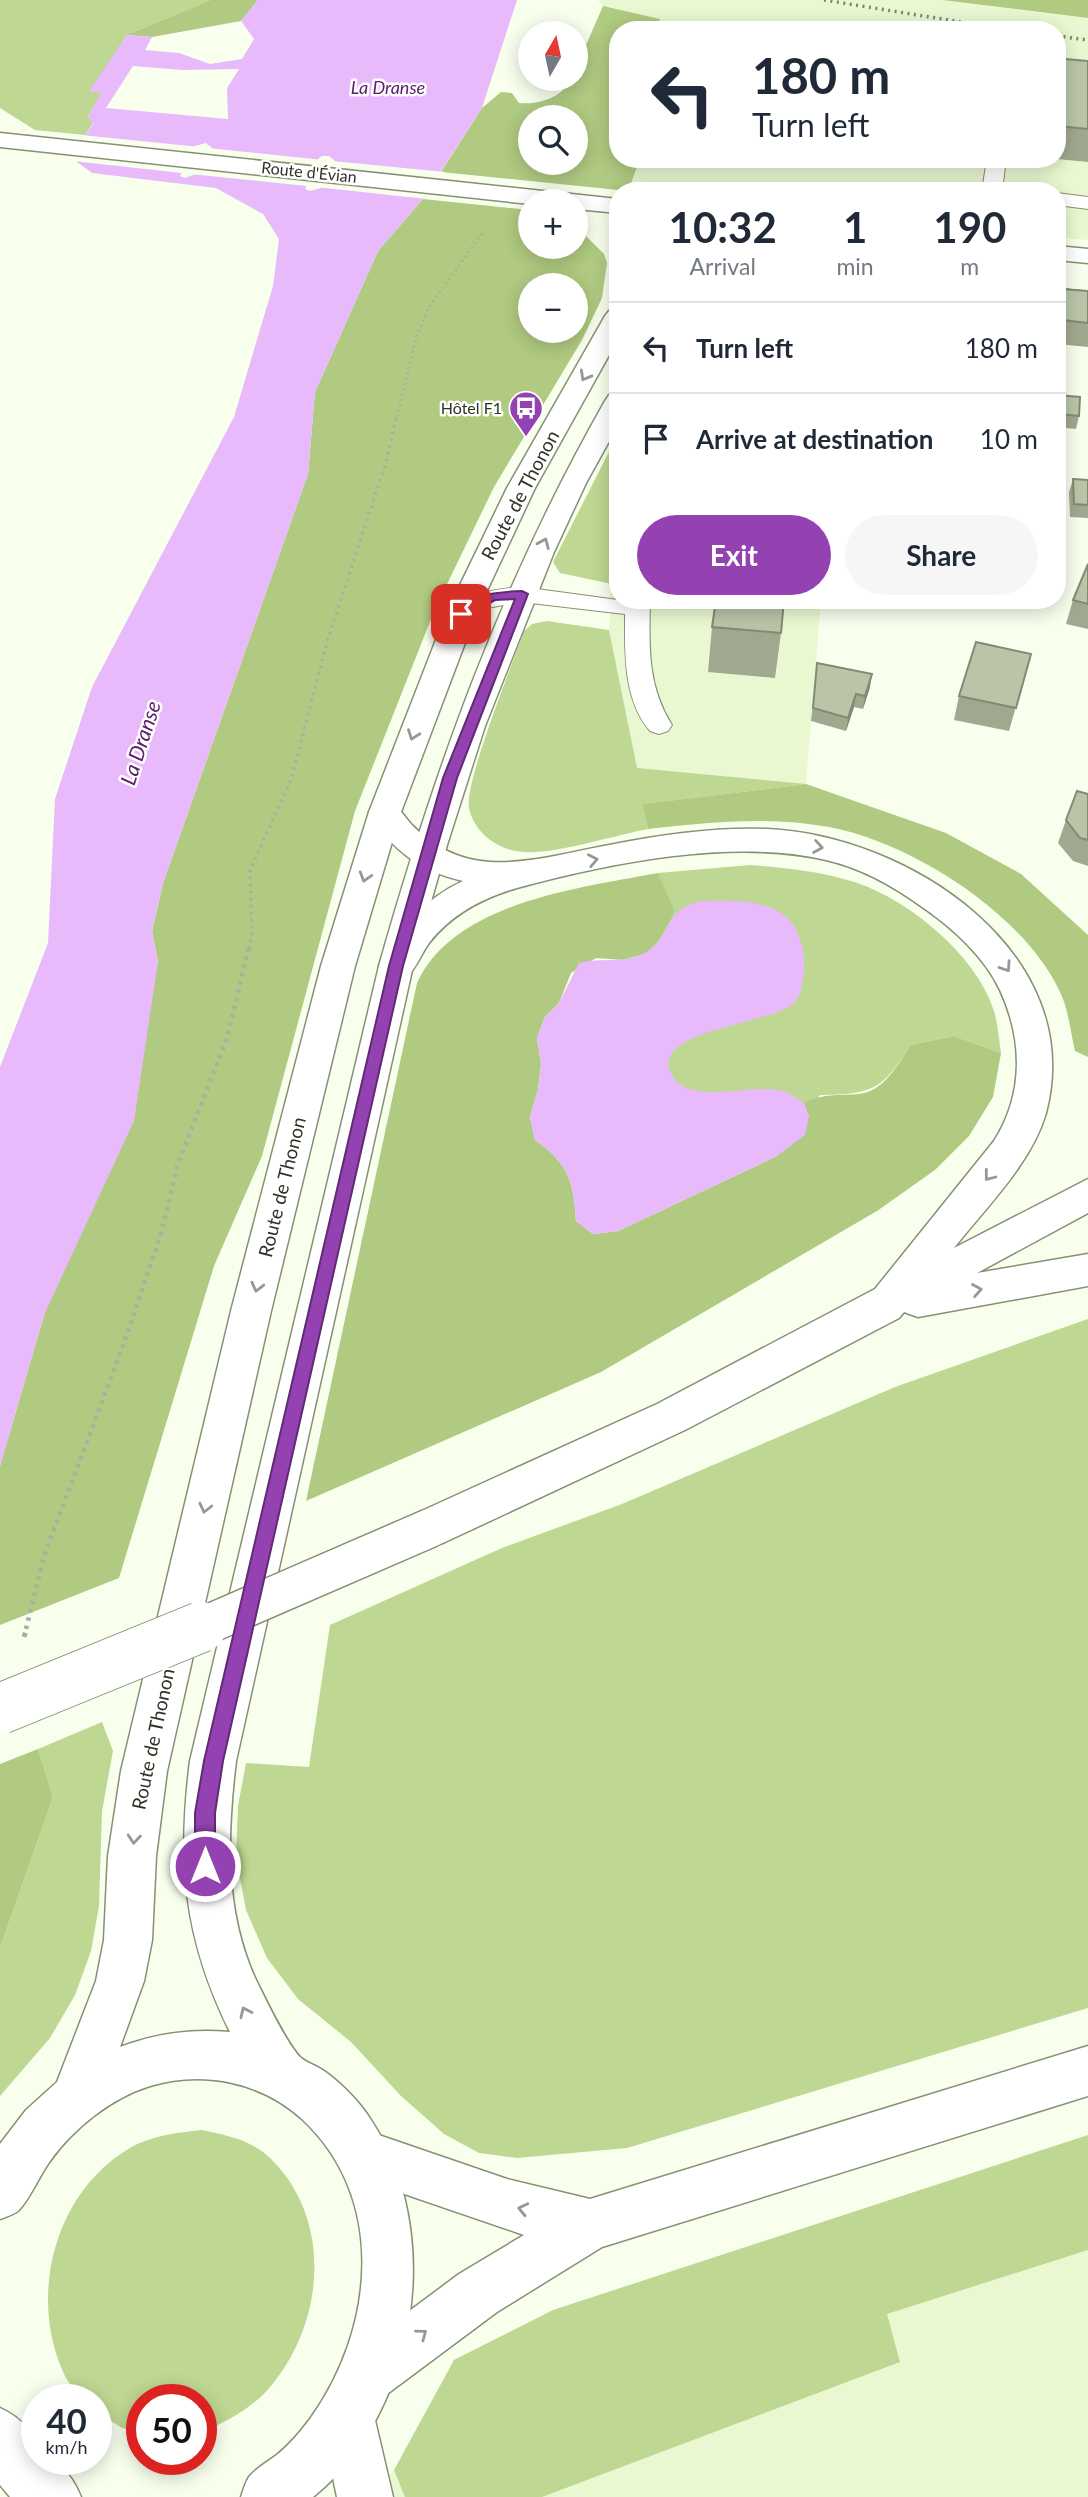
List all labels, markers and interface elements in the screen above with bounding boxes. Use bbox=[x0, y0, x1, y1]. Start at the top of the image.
north arrow bbox=[518, 21, 588, 91]
map controls bbox=[518, 21, 588, 343]
text: 180 m bbox=[752, 46, 890, 104]
icon: left bbox=[637, 49, 728, 140]
water label: La Dranse bbox=[351, 76, 425, 98]
button: search bbox=[518, 105, 588, 175]
text: Turn left bbox=[752, 105, 869, 144]
street label: Route d'Évian bbox=[260, 157, 358, 186]
button: + bbox=[518, 189, 588, 259]
text: 10:32 bbox=[669, 202, 777, 252]
text: 1 bbox=[843, 202, 867, 252]
text: 190 bbox=[933, 202, 1006, 252]
text: Arrival bbox=[690, 252, 756, 280]
text: min bbox=[836, 252, 874, 280]
text: m bbox=[960, 252, 979, 280]
button: − bbox=[518, 273, 588, 343]
icon: left bbox=[637, 329, 675, 367]
text: Turn left bbox=[696, 332, 793, 364]
text: 180 m bbox=[965, 332, 1038, 364]
one-way arrow bbox=[580, 368, 593, 381]
bus stop icon: Hôtel F1 bbox=[507, 389, 545, 438]
place label: Hôtel F1 bbox=[441, 398, 502, 417]
icon: arrive bbox=[637, 420, 675, 458]
text: Arrive at destination bbox=[696, 423, 933, 455]
text: 10 m bbox=[980, 423, 1038, 455]
street label: Route de Thonon bbox=[476, 426, 563, 564]
button: Exit bbox=[637, 515, 831, 595]
button: Share bbox=[845, 515, 1038, 595]
one-way arrow bbox=[536, 537, 550, 550]
pin bbox=[431, 584, 491, 644]
icon: arrive bbox=[442, 595, 480, 633]
water label: La Dranse bbox=[114, 697, 165, 788]
one-way arrow bbox=[408, 729, 422, 741]
one-way arrow bbox=[812, 839, 824, 854]
one-way arrow bbox=[587, 853, 599, 868]
one-way arrow bbox=[359, 871, 373, 883]
one-way arrow bbox=[998, 959, 1010, 972]
street label: Route de Thonon bbox=[253, 1114, 310, 1259]
one-way arrow bbox=[984, 1168, 997, 1181]
one-way arrow bbox=[251, 1281, 265, 1293]
one-way arrow bbox=[971, 1283, 983, 1298]
one-way arrow bbox=[199, 1502, 213, 1514]
street label: Route de Thonon bbox=[126, 1666, 179, 1812]
position arrow bbox=[168, 1829, 242, 1903]
one-way arrow bbox=[127, 1834, 142, 1845]
one-way arrow bbox=[239, 2007, 253, 2019]
one-way arrow bbox=[517, 2203, 529, 2217]
one-way arrow bbox=[414, 2330, 427, 2342]
speed limit sign: 50 bbox=[126, 2384, 217, 2475]
text: 40 bbox=[46, 2399, 87, 2441]
text: km/h bbox=[45, 2436, 88, 2458]

